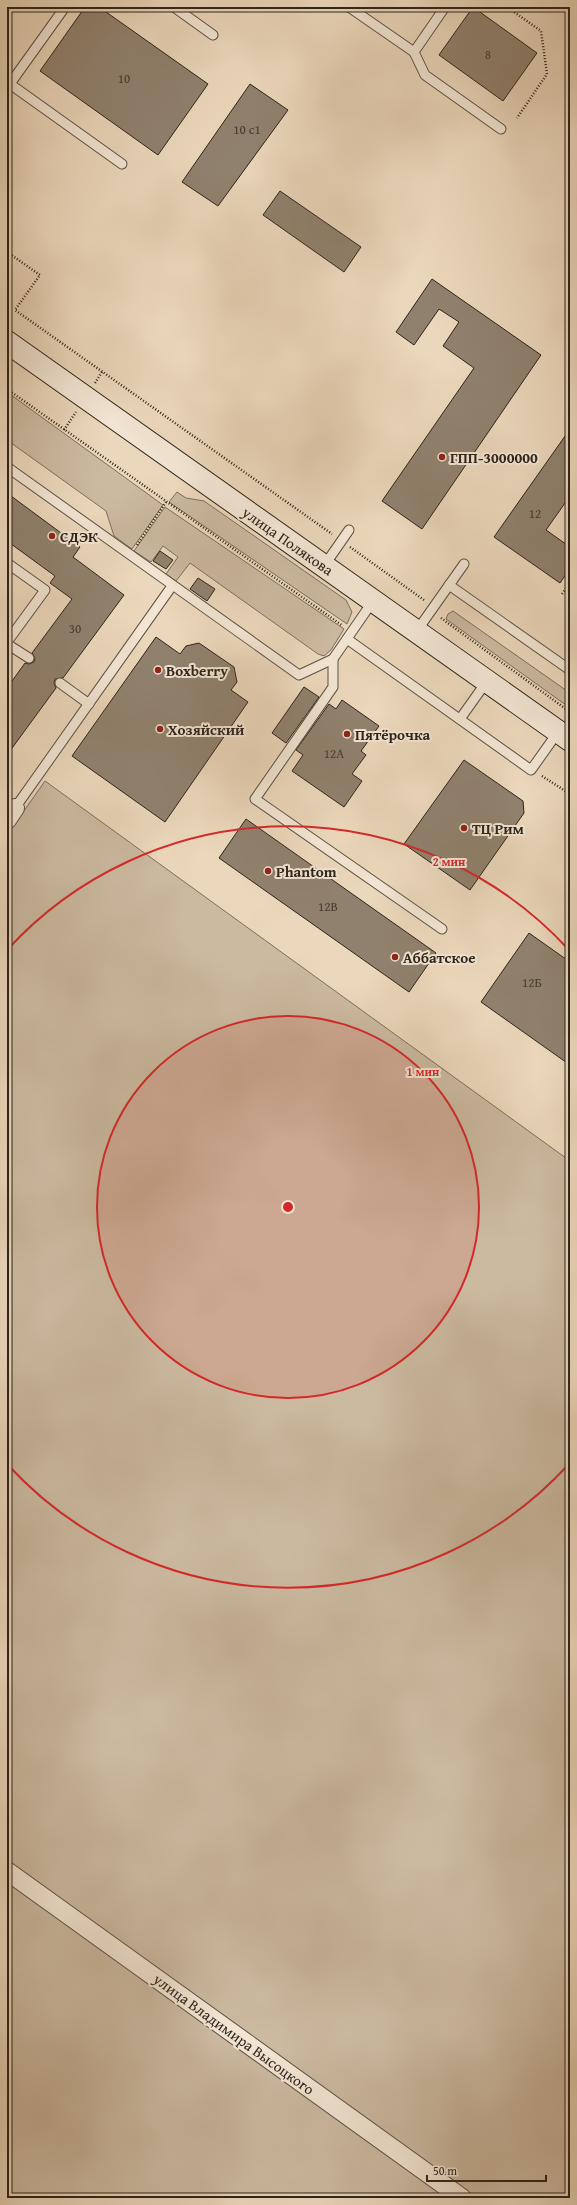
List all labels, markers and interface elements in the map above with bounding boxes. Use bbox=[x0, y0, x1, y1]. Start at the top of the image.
house number: 8 bbox=[485, 45, 491, 64]
house number: 10 bbox=[118, 69, 130, 88]
house number: 10 с1 bbox=[233, 120, 261, 139]
place label: ГПП-3000000 bbox=[450, 447, 538, 468]
marker: ГПП-3000000 bbox=[437, 452, 447, 462]
street label: улица Полякова bbox=[237, 501, 339, 581]
house number: 12 bbox=[529, 504, 541, 523]
place label: СДЭК bbox=[60, 526, 98, 547]
marker: СДЭК bbox=[47, 531, 57, 541]
house number: 30 bbox=[69, 619, 81, 638]
place label: Boxberry bbox=[166, 660, 228, 681]
marker: Boxberry bbox=[153, 665, 163, 675]
place label: Хозяйский bbox=[168, 719, 245, 740]
marker: Хозяйский bbox=[155, 724, 165, 734]
place label: Пятёрочка bbox=[355, 724, 431, 745]
marker: Пятёрочка bbox=[342, 729, 352, 739]
house number: 12А bbox=[324, 744, 344, 763]
place label: ТЦ Рим bbox=[472, 818, 524, 839]
marker: ТЦ Рим bbox=[459, 823, 469, 833]
text: 2 мин bbox=[433, 853, 466, 870]
place label: Phantom bbox=[276, 861, 337, 882]
marker: Phantom bbox=[263, 866, 273, 876]
house number: 12В bbox=[318, 897, 338, 916]
place label: Аббатское bbox=[403, 947, 476, 968]
marker: Аббатское bbox=[390, 952, 400, 962]
house number: 12Б bbox=[522, 973, 542, 992]
text: 1 мин bbox=[407, 1063, 440, 1080]
centre of rings bbox=[281, 1200, 295, 1214]
street label: улица Владимира Высоцкого bbox=[148, 1968, 319, 2100]
scale bar bbox=[427, 2157, 546, 2183]
text: 50 m bbox=[433, 2162, 457, 2179]

